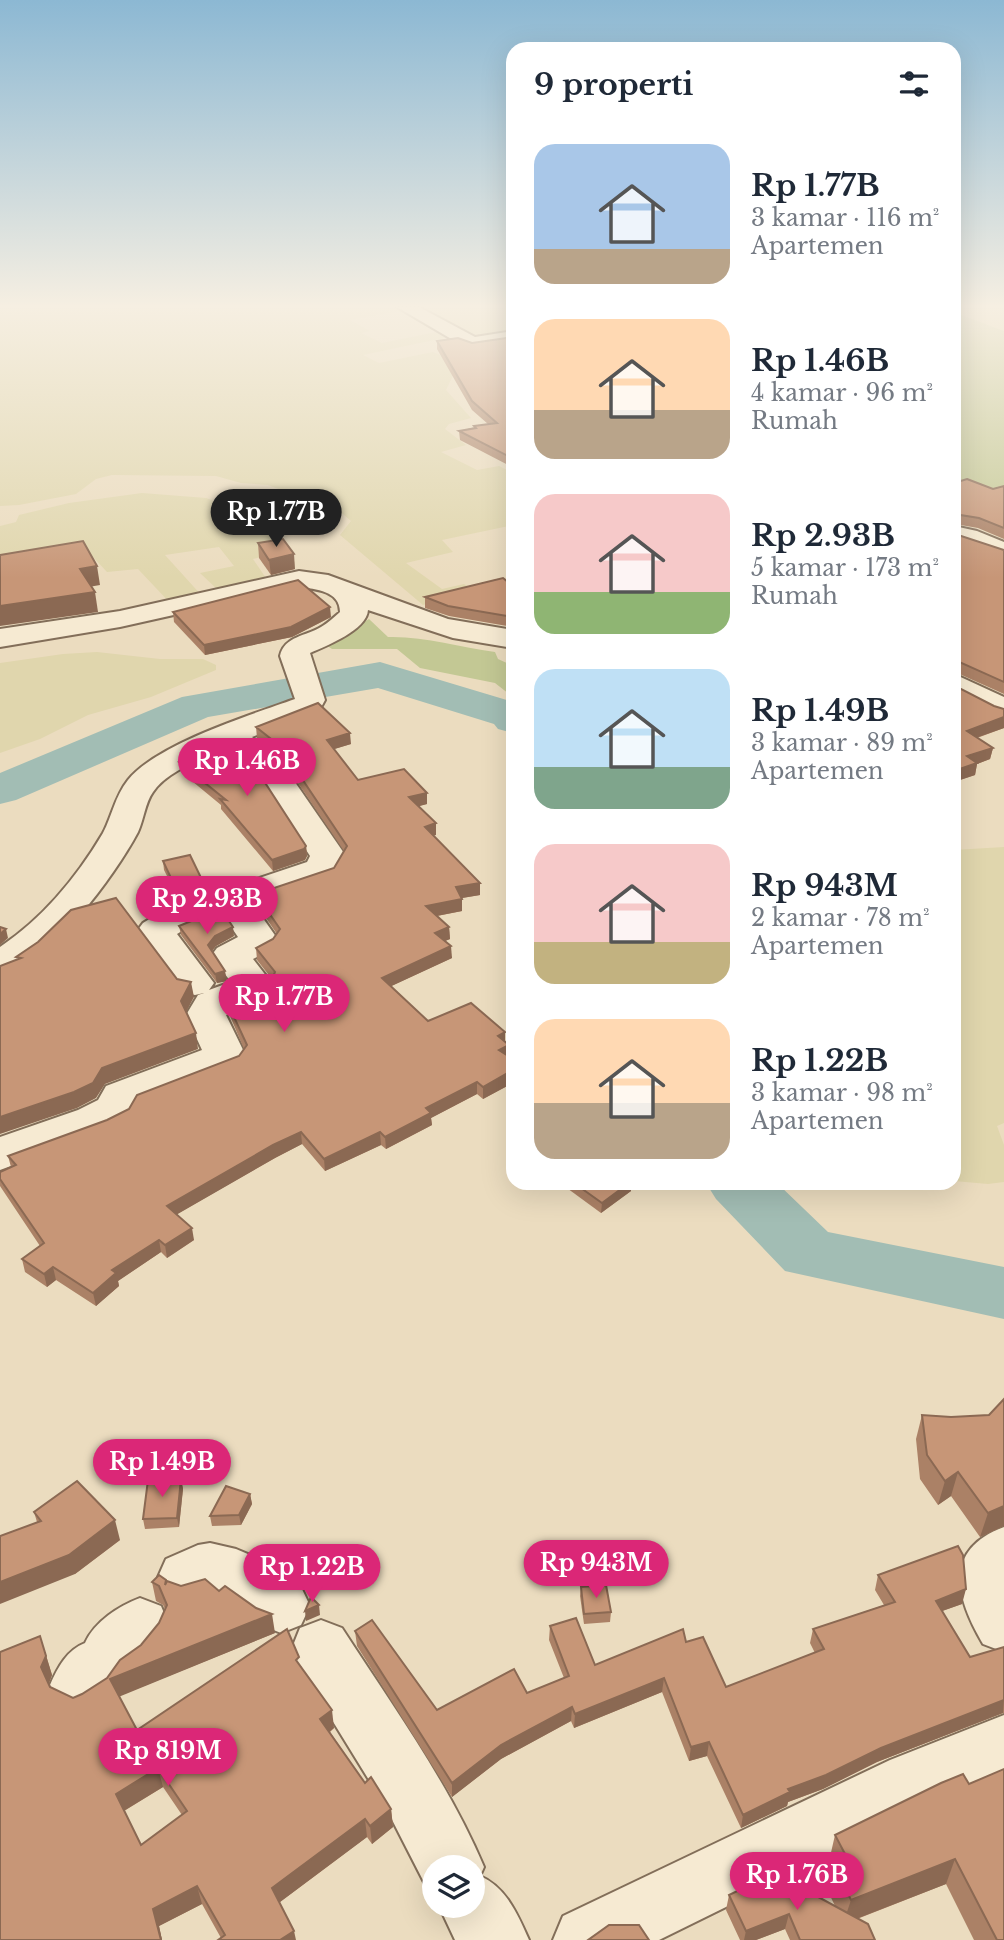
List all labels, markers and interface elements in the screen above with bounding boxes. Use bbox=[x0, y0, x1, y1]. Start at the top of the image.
icon: filters bbox=[895, 65, 933, 103]
text: 9 properti bbox=[534, 66, 693, 103]
text: Rp 1.77B bbox=[751, 167, 880, 204]
icon: home bbox=[590, 172, 674, 256]
text: 3 kamar · 116 m² bbox=[751, 204, 939, 232]
text: Apartemen bbox=[751, 232, 884, 260]
text: Rp 1.46B bbox=[751, 342, 889, 379]
icon: home bbox=[590, 347, 674, 431]
text: 4 kamar · 96 m² bbox=[751, 379, 933, 407]
text: Rumah bbox=[751, 407, 838, 435]
pin: Rp 1.77B bbox=[204, 490, 348, 549]
text: Rp 1.77B bbox=[227, 498, 325, 526]
text: Rp 2.93B bbox=[751, 517, 895, 554]
icon: home bbox=[590, 522, 674, 606]
text: 5 kamar · 173 m² bbox=[751, 554, 939, 582]
text: Rumah bbox=[751, 582, 838, 610]
text: Rp 1.49B bbox=[751, 692, 889, 729]
icon: home bbox=[590, 697, 674, 781]
text: 3 kamar · 89 m² bbox=[751, 729, 933, 757]
pin: Rp 1.46B bbox=[175, 738, 319, 798]
text: Rp 1.46B bbox=[194, 747, 300, 775]
text: Apartemen bbox=[751, 757, 884, 785]
text: Rp 943M bbox=[751, 867, 898, 904]
icon: home bbox=[590, 872, 674, 956]
pin: Rp 2.93B bbox=[135, 876, 279, 936]
text: Rp 2.93B bbox=[152, 885, 262, 913]
text: 2 kamar · 78 m² bbox=[751, 904, 930, 932]
text: Apartemen bbox=[751, 932, 884, 960]
pin: Rp 1.77B bbox=[212, 974, 356, 1034]
text: Rp 1.77B bbox=[235, 983, 333, 1011]
text: Rp 1.22B bbox=[751, 1042, 888, 1079]
icon: home bbox=[590, 1047, 674, 1131]
text: 3 kamar · 98 m² bbox=[751, 1079, 933, 1107]
text: Apartemen bbox=[751, 1107, 884, 1135]
pin: Rp 1.49B bbox=[90, 1440, 234, 1499]
text: Rp 1.49B bbox=[109, 1448, 215, 1476]
pin: Rp 943M bbox=[531, 1540, 661, 1600]
pin: Rp 1.22B bbox=[240, 1544, 384, 1604]
text: Rp 943M bbox=[540, 1549, 652, 1577]
text: Rp 1.22B bbox=[259, 1553, 365, 1581]
pin: Rp 819M bbox=[103, 1728, 233, 1788]
text: Rp 819M bbox=[114, 1737, 222, 1765]
pin: Rp 1.76B bbox=[725, 1853, 869, 1912]
map controls bbox=[422, 1855, 485, 1918]
button: layers bbox=[422, 1855, 485, 1918]
text: Rp 1.76B bbox=[746, 1861, 848, 1889]

